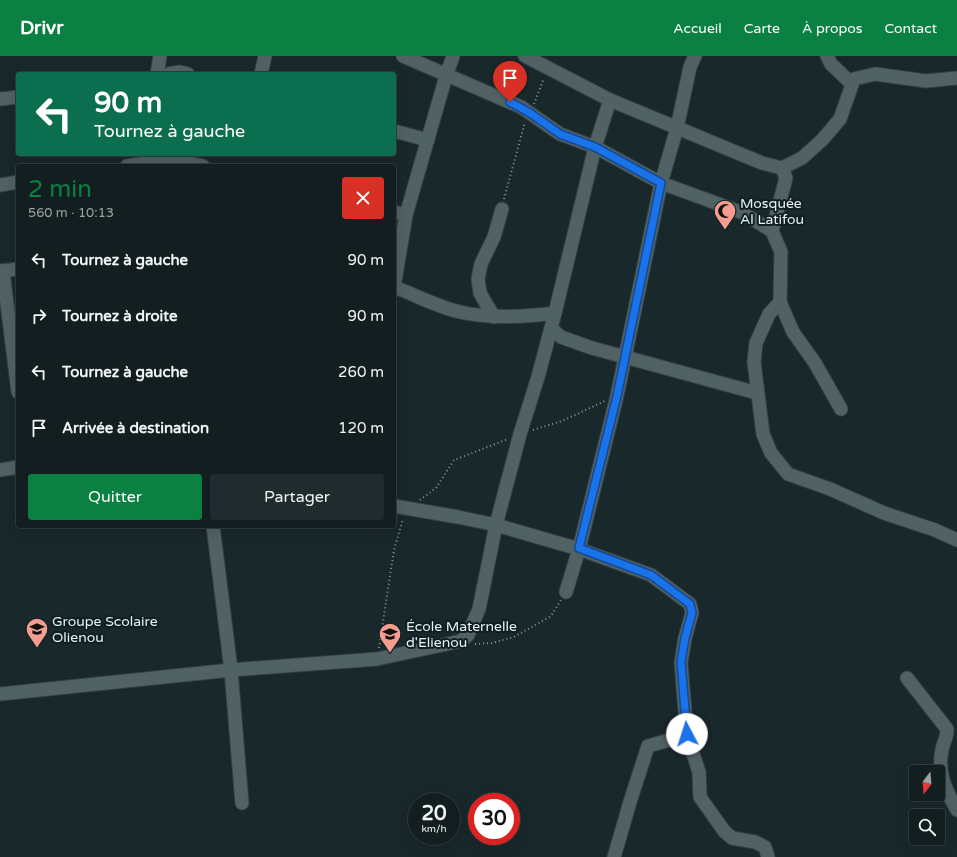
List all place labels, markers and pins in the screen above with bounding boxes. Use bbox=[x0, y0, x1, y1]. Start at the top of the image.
pin bbox=[493, 61, 527, 102]
place label: Mosquée Al Latifou bbox=[740, 195, 804, 228]
mosque icon: Mosquée Al Latifou bbox=[712, 198, 738, 231]
place label: Groupe Scolaire Olienou bbox=[52, 613, 158, 646]
school or university icon: Groupe Scolaire Olienou bbox=[24, 616, 50, 649]
place label: École Maternelle d'Elienou bbox=[406, 618, 517, 651]
school or university icon: École Maternelle d'Elienou bbox=[377, 621, 403, 654]

